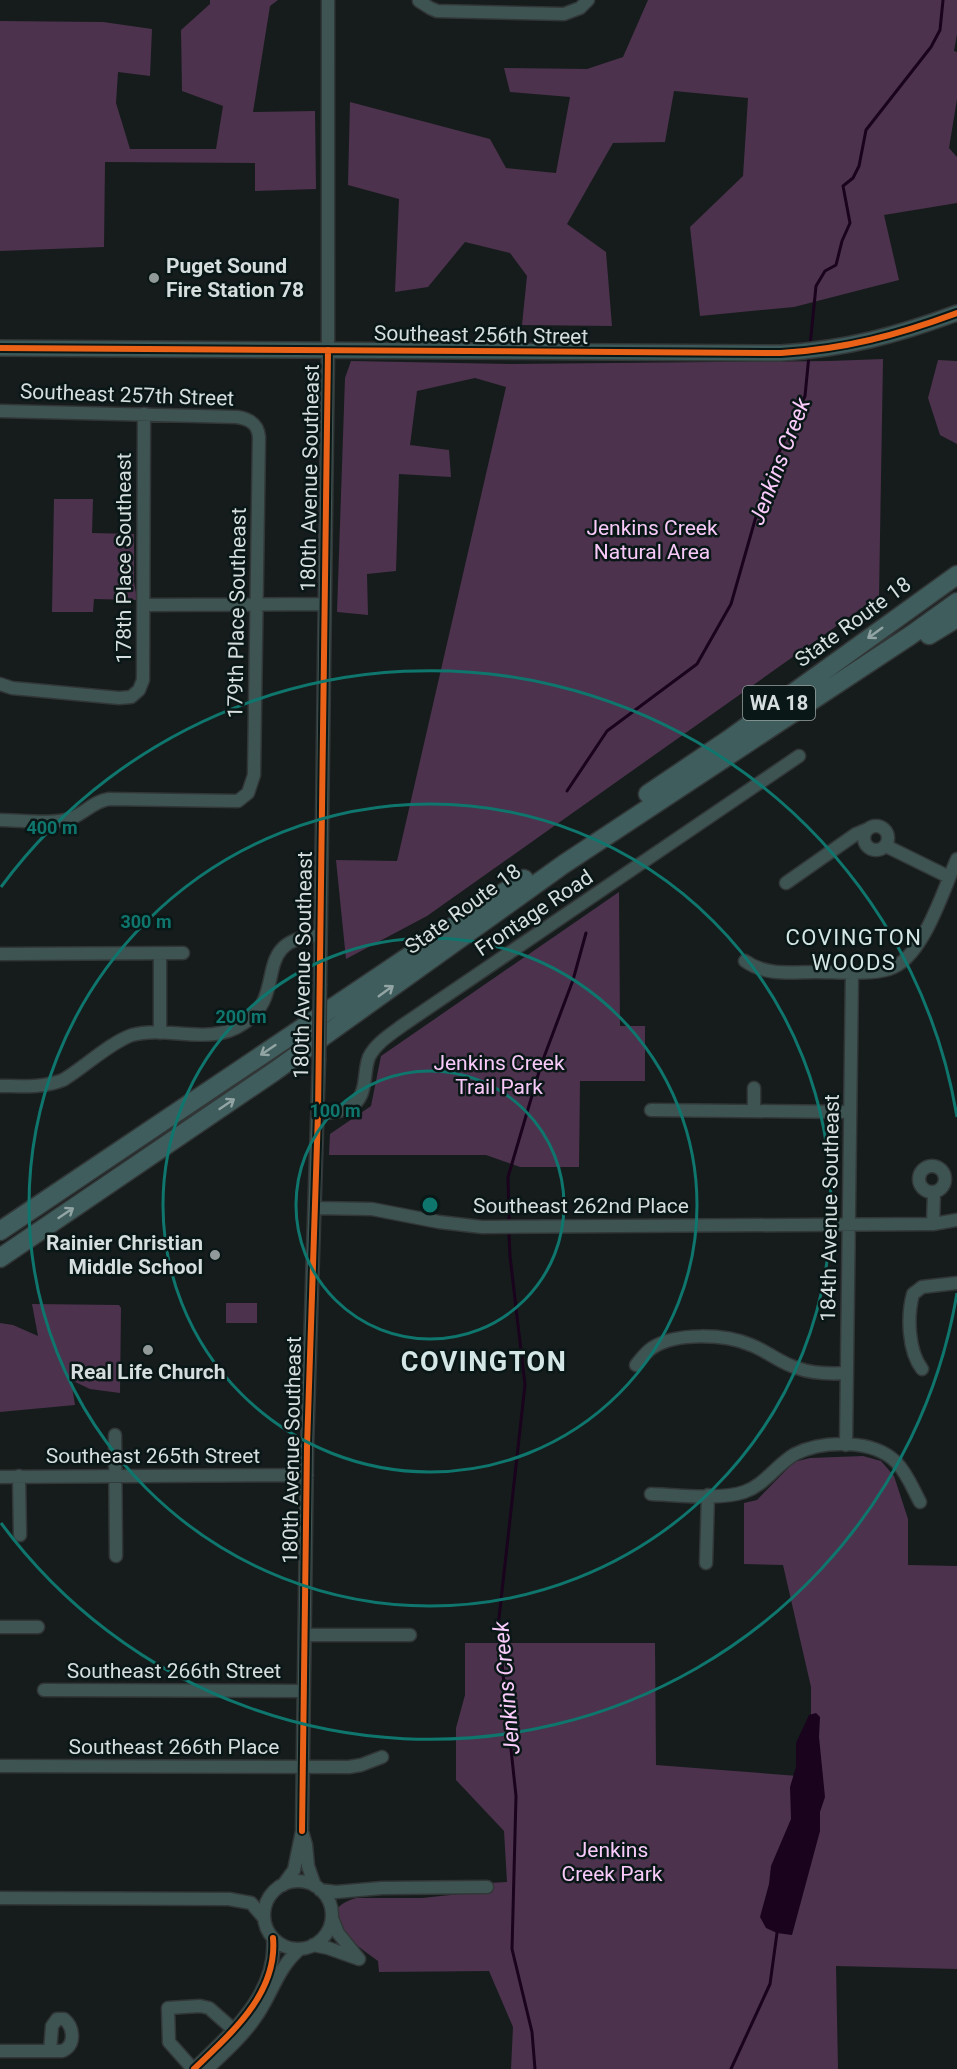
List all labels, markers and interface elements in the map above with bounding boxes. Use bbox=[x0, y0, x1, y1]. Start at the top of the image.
place label: Puget Sound Fire Station 78 bbox=[166, 254, 304, 302]
marker: Puget Sound Fire Station 78 bbox=[147, 271, 161, 285]
street label: Southeast 256th Street bbox=[374, 321, 589, 349]
street label: 180th Avenue Southeast bbox=[296, 364, 324, 592]
street label: Southeast 257th Street bbox=[19, 379, 235, 411]
water label: Jenkins Creek bbox=[744, 393, 815, 528]
street label: 178th Place Southeast bbox=[112, 452, 136, 663]
street label: 179th Place Southeast bbox=[223, 507, 251, 719]
park label: Jenkins Creek Natural Area bbox=[586, 516, 718, 564]
street label: State Route 18 bbox=[790, 572, 916, 672]
one-way arrow bbox=[868, 627, 884, 639]
road number: WA 18 bbox=[743, 686, 815, 720]
text: 400 m bbox=[26, 817, 78, 838]
street label: 180th Avenue Southeast bbox=[289, 851, 317, 1079]
street label: State Route 18 bbox=[400, 859, 526, 959]
street label: Frontage Road bbox=[471, 865, 597, 961]
text: 300 m bbox=[120, 911, 172, 932]
district label: COVINGTON WOODS bbox=[785, 925, 923, 975]
one-way arrow bbox=[378, 985, 394, 998]
text: 200 m bbox=[215, 1006, 267, 1027]
one-way arrow bbox=[259, 1043, 276, 1056]
park label: Jenkins Creek Trail Park bbox=[433, 1051, 565, 1099]
street label: 184th Avenue Southeast bbox=[816, 1094, 844, 1322]
one-way arrow bbox=[218, 1098, 235, 1110]
text: 100 m bbox=[309, 1100, 361, 1121]
street label: Southeast 262nd Place bbox=[473, 1194, 689, 1218]
centre of rings bbox=[420, 1195, 440, 1215]
one-way arrow bbox=[57, 1207, 74, 1220]
place label: Rainier Christian Middle School bbox=[46, 1231, 203, 1279]
marker: Rainier Christian Middle School bbox=[208, 1248, 222, 1262]
street label: 180th Avenue Southeast bbox=[278, 1336, 306, 1564]
marker: Real Life Church bbox=[141, 1343, 155, 1357]
district label: COVINGTON bbox=[401, 1346, 567, 1378]
place label: Real Life Church bbox=[70, 1360, 226, 1384]
street label: Southeast 265th Street bbox=[46, 1444, 260, 1468]
water label: Jenkins Creek bbox=[488, 1619, 525, 1756]
street label: Southeast 266th Street bbox=[67, 1659, 281, 1683]
street label: Southeast 266th Place bbox=[69, 1735, 279, 1759]
park label: Jenkins Creek Park bbox=[561, 1838, 663, 1886]

